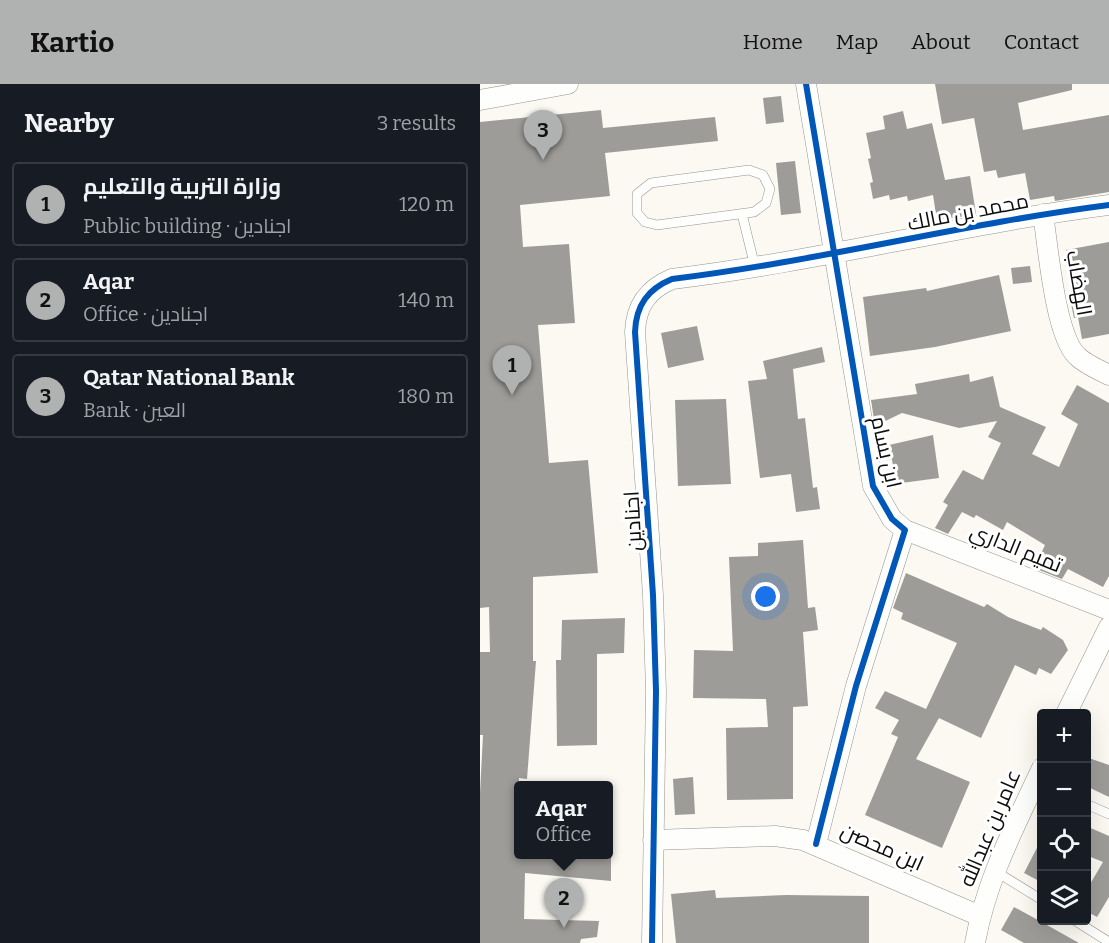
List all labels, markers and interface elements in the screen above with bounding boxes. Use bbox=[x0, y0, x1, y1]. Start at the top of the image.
text: Kartio bbox=[30, 26, 114, 59]
text: Home bbox=[743, 29, 803, 55]
text: Map bbox=[836, 29, 878, 55]
text: About bbox=[911, 29, 971, 55]
text: Contact bbox=[1004, 29, 1079, 55]
text: Nearby bbox=[24, 108, 114, 139]
pin: 3 bbox=[524, 110, 562, 160]
text: 3 results bbox=[377, 111, 456, 135]
text: وزارة التربية والتعليم bbox=[83, 173, 281, 200]
street label: محمد بن مالك bbox=[905, 188, 1031, 236]
text: 1 bbox=[41, 192, 50, 216]
text: 120 m bbox=[399, 192, 454, 216]
text: Public building · اجنادين bbox=[83, 214, 291, 238]
street label: الهضاب bbox=[1060, 248, 1098, 318]
text: Aqar bbox=[83, 268, 134, 295]
text: 2 bbox=[40, 288, 51, 312]
text: 140 m bbox=[398, 288, 454, 312]
text: Office · اجنادين bbox=[83, 302, 208, 326]
pin: 1 bbox=[492, 346, 531, 395]
text: Qatar National Bank bbox=[83, 364, 295, 391]
text: 3 bbox=[40, 384, 51, 408]
text: 180 m bbox=[398, 384, 454, 408]
text: Bank · العين bbox=[83, 398, 186, 422]
street label: ابن بسام bbox=[864, 413, 907, 491]
street label: اجنادين bbox=[618, 490, 648, 552]
street label: تميم الداري bbox=[965, 518, 1066, 581]
your location bbox=[751, 582, 780, 611]
map controls bbox=[1037, 709, 1091, 925]
button: + bbox=[1037, 709, 1091, 763]
button: − bbox=[1037, 763, 1091, 817]
street label: عامر بن عبدالله bbox=[953, 765, 1026, 890]
popup bbox=[514, 781, 613, 859]
text: Aqar bbox=[536, 795, 587, 822]
street label: ابن محصن bbox=[836, 817, 928, 877]
button: locate bbox=[1037, 817, 1091, 871]
text: Office bbox=[536, 822, 591, 846]
button: layers bbox=[1037, 871, 1091, 925]
pin: 2 bbox=[544, 878, 584, 928]

